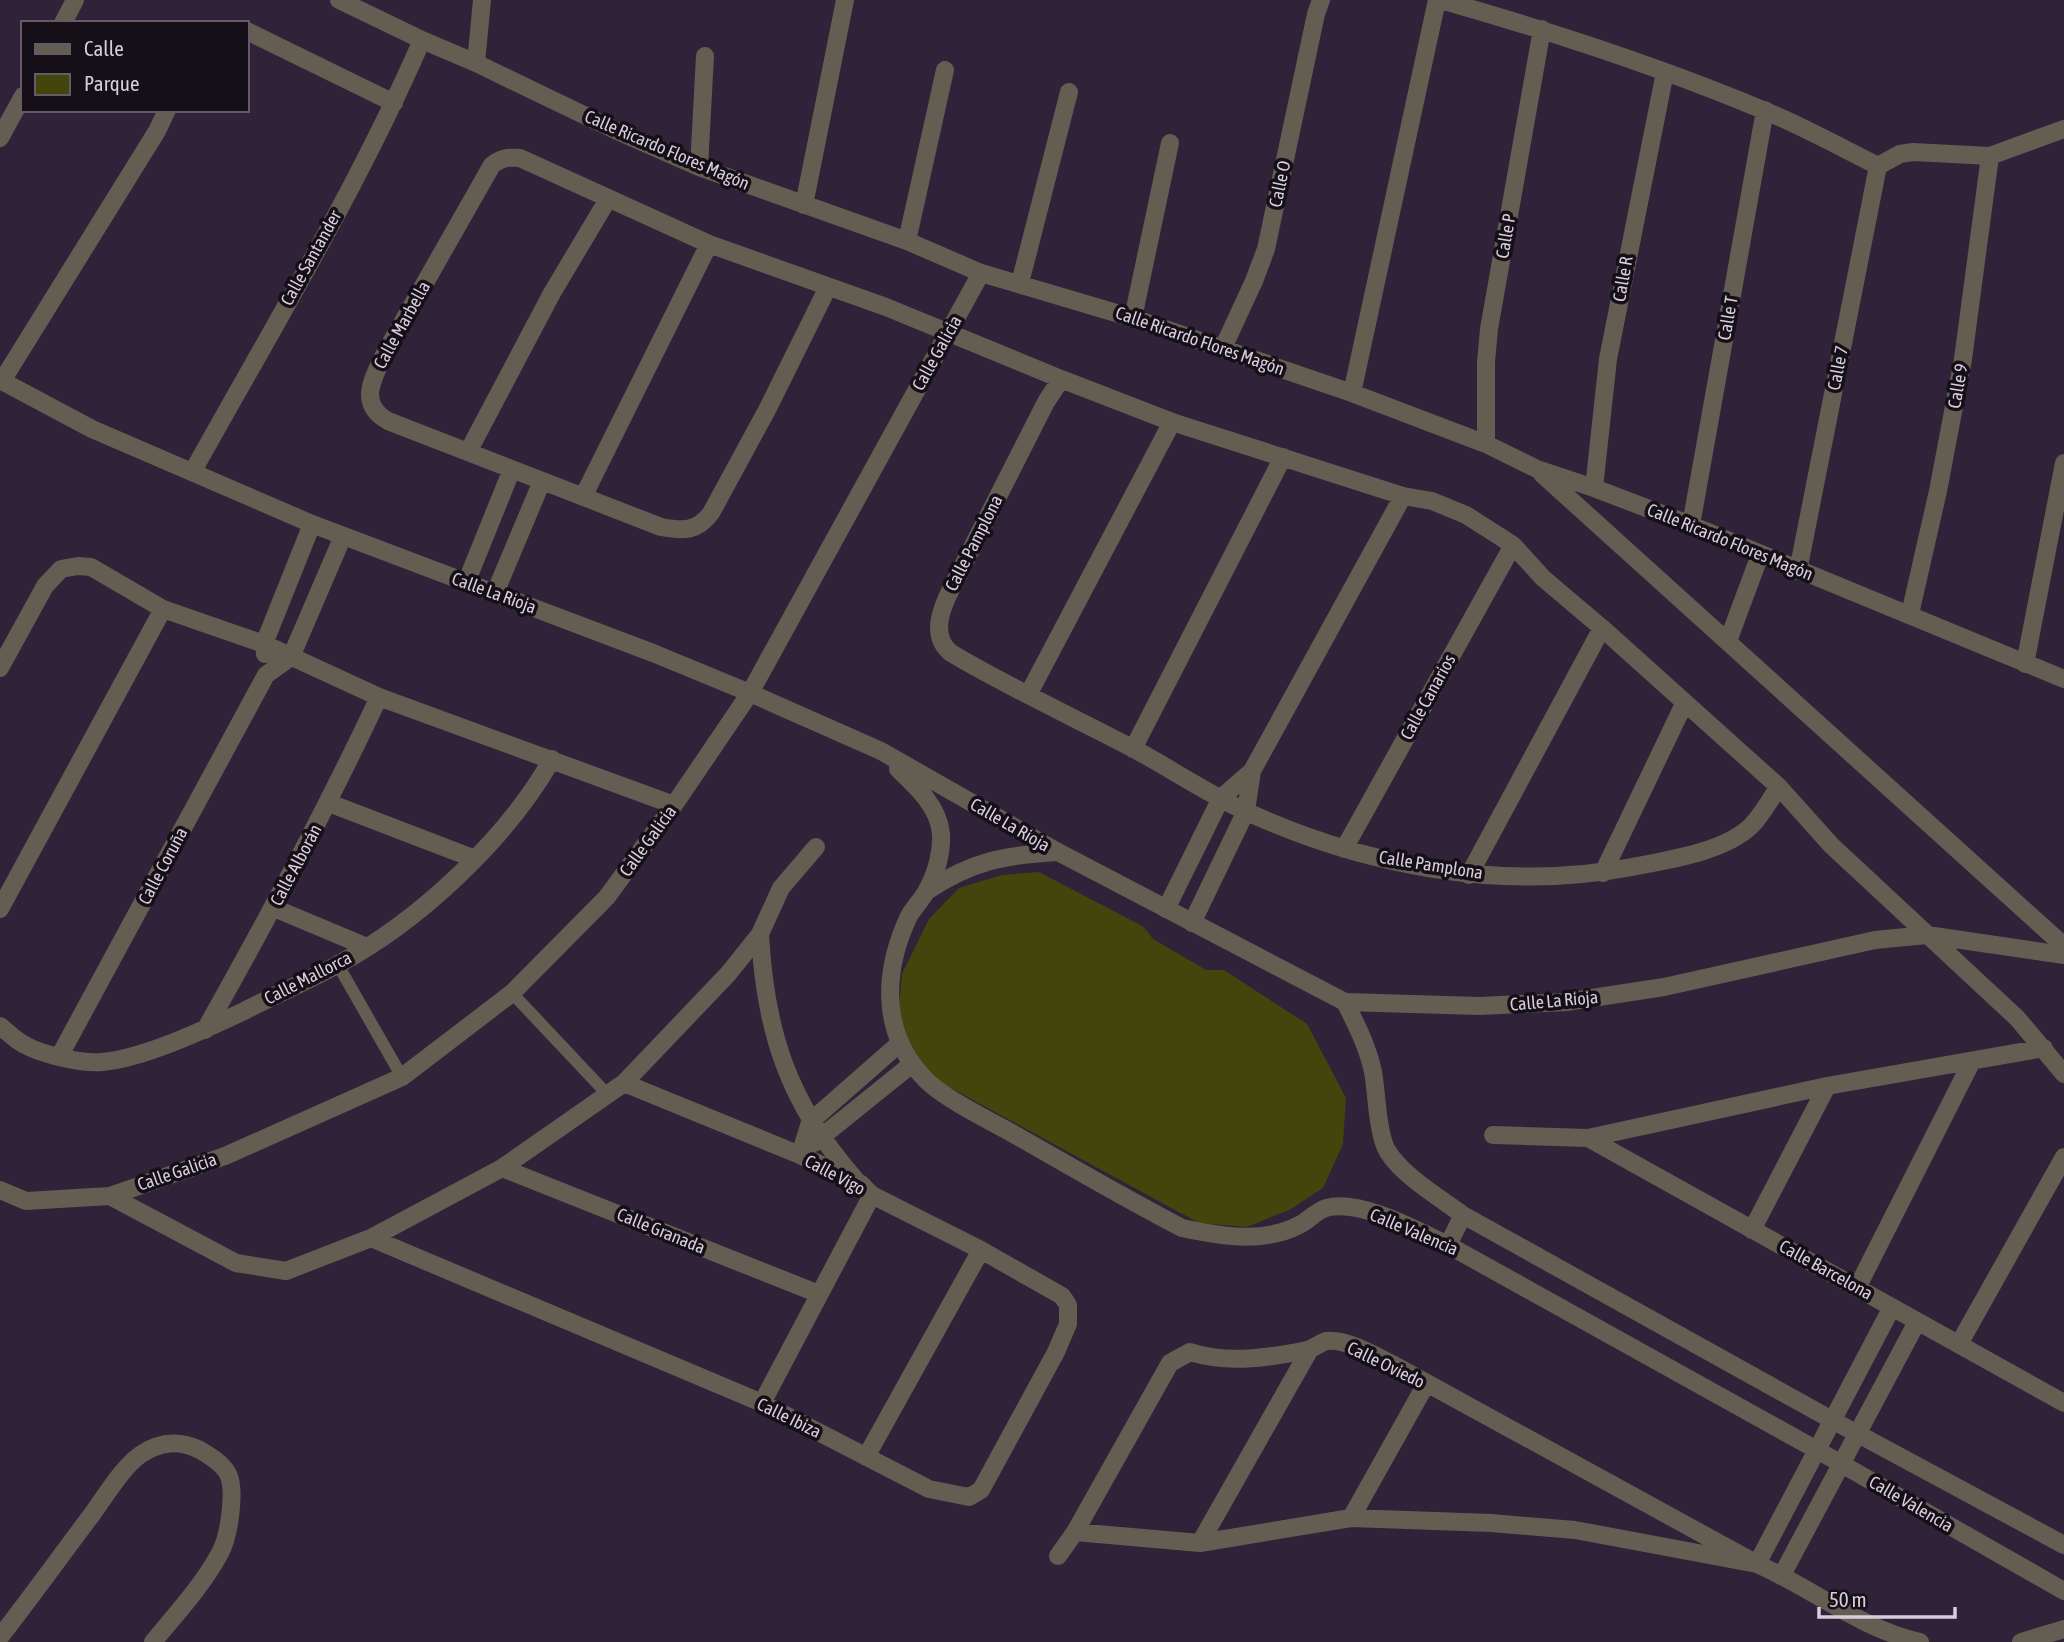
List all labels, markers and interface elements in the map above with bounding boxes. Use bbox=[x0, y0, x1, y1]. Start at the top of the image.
legend bbox=[21, 21, 248, 112]
text: Calle bbox=[84, 36, 124, 60]
text: Parque bbox=[84, 71, 139, 95]
street label: Calle Ricardo Flores Magón bbox=[582, 105, 753, 194]
street label: Calle O bbox=[1264, 159, 1295, 209]
street label: Calle Santander bbox=[276, 206, 346, 309]
street label: Calle P bbox=[1491, 212, 1520, 260]
street label: Calle R bbox=[1608, 255, 1637, 303]
street label: Calle Marbella bbox=[369, 277, 434, 372]
street label: Calle T bbox=[1713, 294, 1742, 342]
street label: Calle Ricardo Flores Magón bbox=[1113, 302, 1287, 379]
street label: Calle Galicia bbox=[907, 312, 966, 394]
street label: Calle 7 bbox=[1823, 344, 1852, 392]
street label: Calle 9 bbox=[1943, 362, 1972, 410]
street label: Calle Pamplona bbox=[940, 491, 1007, 594]
street label: Calle Ricardo Flores Magón bbox=[1644, 499, 1816, 584]
street label: Calle La Rioja bbox=[449, 568, 539, 618]
street label: Calle Canarios bbox=[1396, 650, 1460, 743]
street label: Calle La Rioja bbox=[967, 793, 1054, 856]
street label: Calle Galicia bbox=[615, 801, 680, 880]
street label: Calle Alborán bbox=[265, 820, 326, 909]
street label: Calle Coruña bbox=[134, 824, 192, 908]
street label: Calle Pamplona bbox=[1378, 846, 1485, 883]
street label: Calle Mallorca bbox=[261, 947, 355, 1008]
street label: Calle La Rioja bbox=[1509, 986, 1599, 1015]
street label: Calle Galicia bbox=[134, 1148, 219, 1195]
street label: Calle Vigo bbox=[801, 1150, 869, 1199]
street label: Calle Granada bbox=[614, 1203, 708, 1258]
street label: Calle Valencia bbox=[1367, 1204, 1461, 1260]
street label: Calle Barcelona bbox=[1776, 1235, 1877, 1304]
street label: Calle Oviedo bbox=[1344, 1337, 1428, 1392]
street label: Calle Ibiza bbox=[754, 1393, 825, 1442]
street label: Calle Valencia bbox=[1865, 1471, 1957, 1536]
scale bar bbox=[1819, 1576, 1955, 1620]
text: 50 m bbox=[1829, 1587, 1867, 1611]

